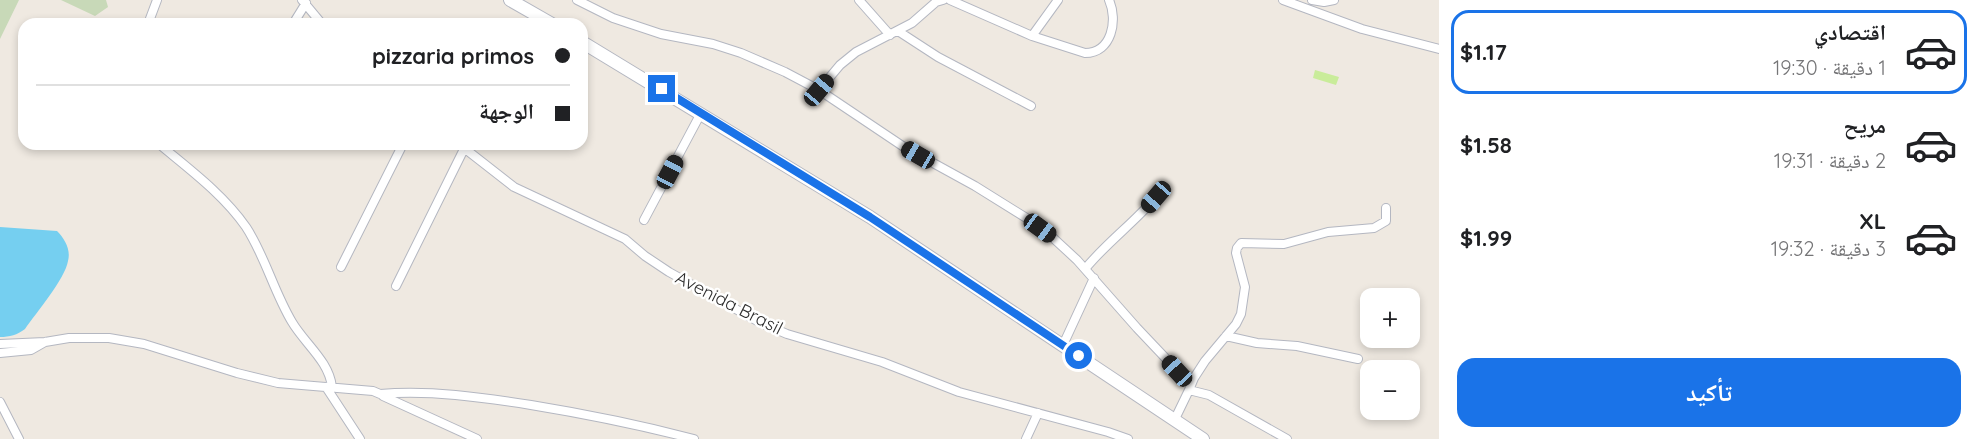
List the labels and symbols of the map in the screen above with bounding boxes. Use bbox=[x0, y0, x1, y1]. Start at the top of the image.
car bbox=[801, 70, 837, 110]
route end bbox=[648, 75, 675, 102]
car bbox=[898, 138, 938, 172]
car bbox=[654, 152, 686, 192]
car bbox=[1137, 178, 1175, 216]
car bbox=[1020, 210, 1060, 246]
street label: Avenida Brasil bbox=[672, 266, 787, 339]
route start bbox=[1065, 342, 1092, 369]
car bbox=[1158, 352, 1196, 390]

